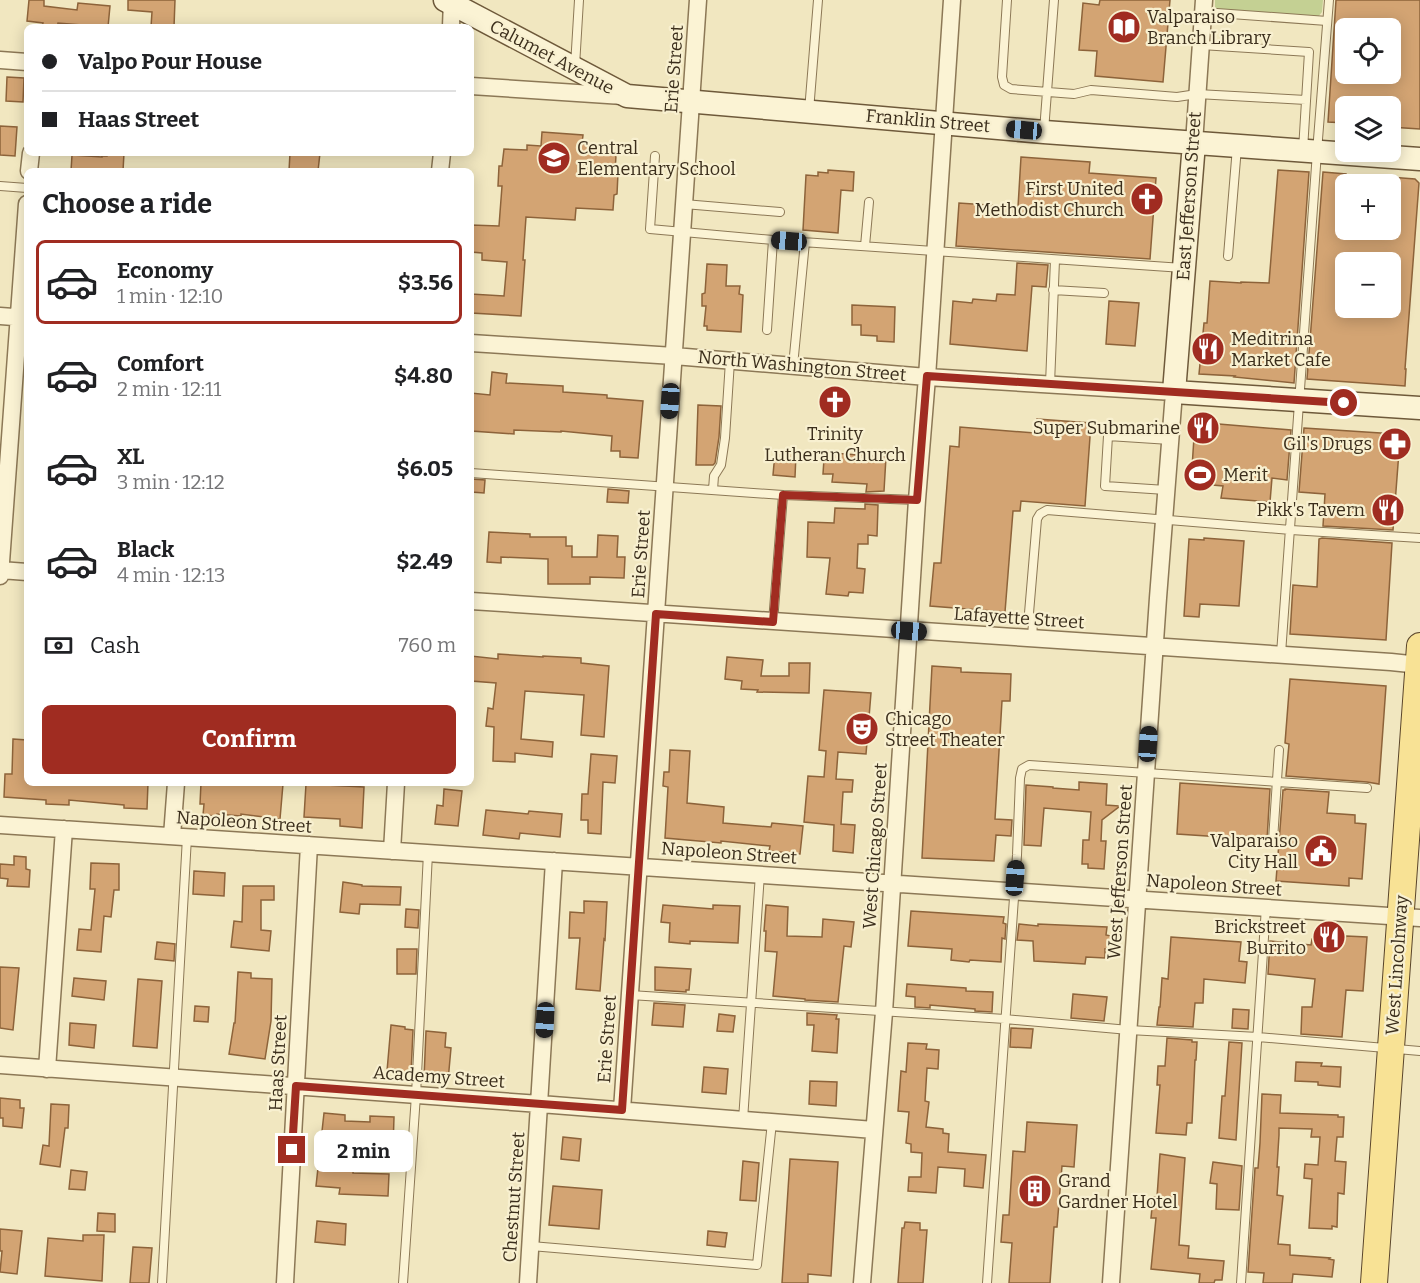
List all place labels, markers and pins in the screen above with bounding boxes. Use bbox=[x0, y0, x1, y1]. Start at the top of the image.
place label: Valparaiso Branch Library bbox=[1147, 6, 1271, 49]
library icon: Valparaiso Branch Library bbox=[1106, 9, 1142, 45]
place label: Central Elementary School bbox=[577, 137, 736, 180]
school or university icon: Central Elementary School bbox=[536, 140, 572, 176]
place label: First United Methodist Church bbox=[975, 178, 1124, 221]
church icon: First United Methodist Church bbox=[1129, 181, 1165, 217]
place label: Meditrina Market Cafe bbox=[1231, 328, 1331, 371]
restaurant icon: Meditrina Market Cafe bbox=[1190, 331, 1226, 367]
church icon: Trinity Lutheran Church bbox=[817, 384, 853, 420]
restaurant icon: Super Submarine bbox=[1185, 410, 1221, 446]
place label: Super Submarine bbox=[1033, 417, 1180, 439]
place label: Trinity Lutheran Church bbox=[764, 423, 906, 466]
pharmacy icon: Gil's Drugs bbox=[1377, 426, 1413, 462]
place label: Gil's Drugs bbox=[1283, 433, 1372, 455]
sports icon: Merit bbox=[1182, 457, 1218, 493]
place label: Merit bbox=[1223, 464, 1269, 486]
restaurant icon: Pikk's Tavern bbox=[1370, 492, 1406, 528]
place label: Pikk's Tavern bbox=[1256, 499, 1366, 521]
place label: Chicago Street Theater bbox=[885, 708, 1005, 751]
theatre icon: Chicago Street Theater bbox=[844, 711, 880, 747]
place label: Valparaiso City Hall bbox=[1210, 830, 1298, 873]
public building icon: Valparaiso City Hall bbox=[1303, 833, 1339, 869]
place label: Brickstreet Burrito bbox=[1214, 916, 1306, 959]
restaurant icon: Brickstreet Burrito bbox=[1311, 919, 1347, 955]
place label: Grand Gardner Hotel bbox=[1058, 1170, 1178, 1213]
building icon: Grand Gardner Hotel bbox=[1017, 1173, 1053, 1209]

